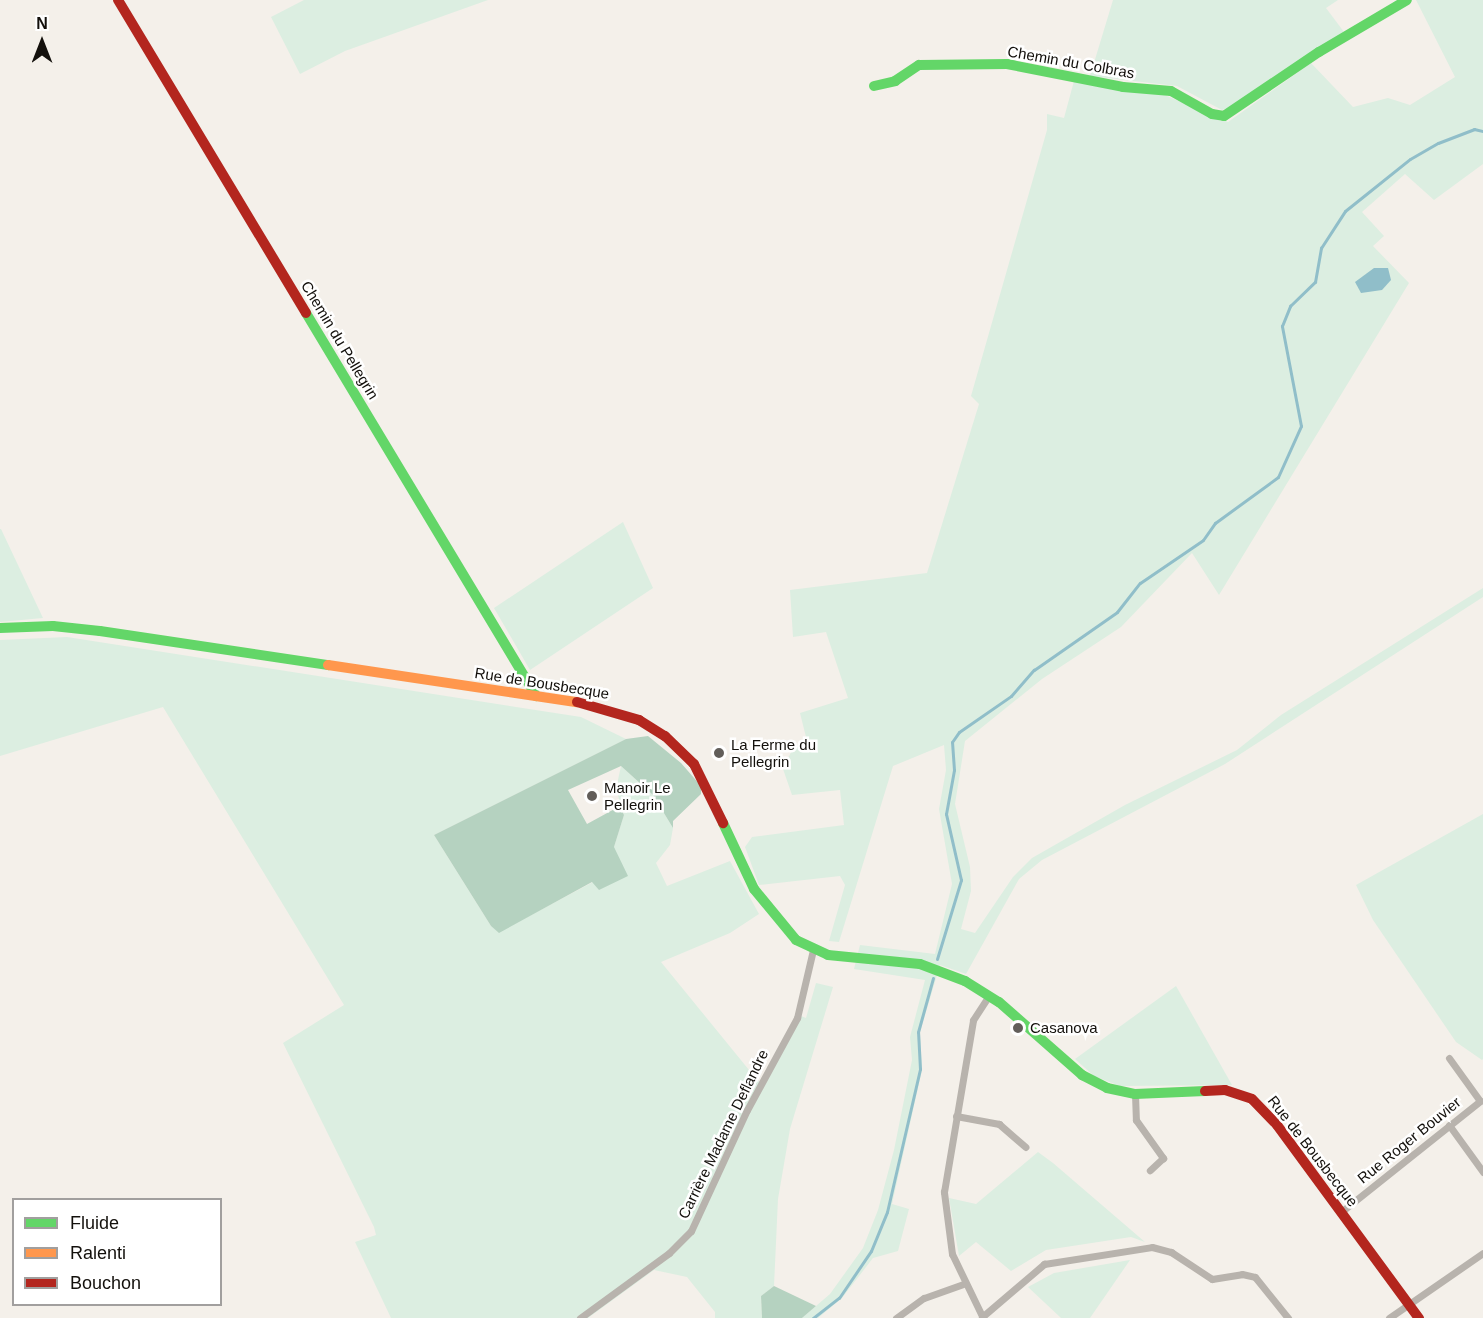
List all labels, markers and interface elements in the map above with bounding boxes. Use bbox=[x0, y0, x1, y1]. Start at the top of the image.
north arrow bbox=[12, 12, 72, 72]
text: N bbox=[36, 15, 48, 32]
street label: Chemin du Colbras bbox=[1006, 42, 1136, 82]
street label: Chemin du Pellegrin bbox=[298, 277, 382, 403]
street label: Rue de Bousbecque bbox=[473, 663, 611, 703]
place label: La Ferme du Pellegrin bbox=[731, 735, 816, 770]
marker: La Ferme du Pellegrin bbox=[712, 746, 726, 760]
place label: Manoir Le Pellegrin bbox=[604, 778, 671, 813]
marker: Manoir Le Pellegrin bbox=[585, 789, 599, 803]
place label: Casanova bbox=[1030, 1019, 1098, 1037]
marker: Casanova bbox=[1011, 1021, 1025, 1035]
street label: Carrière Madame Deflandre bbox=[674, 1047, 772, 1221]
street label: Rue de Bousbecque bbox=[1264, 1092, 1362, 1210]
street label: Rue Roger Bouvier bbox=[1354, 1093, 1464, 1187]
legend bbox=[12, 1198, 222, 1306]
text: Fluide bbox=[70, 1213, 119, 1233]
text: Ralenti bbox=[70, 1243, 126, 1263]
text: Bouchon bbox=[70, 1273, 141, 1293]

